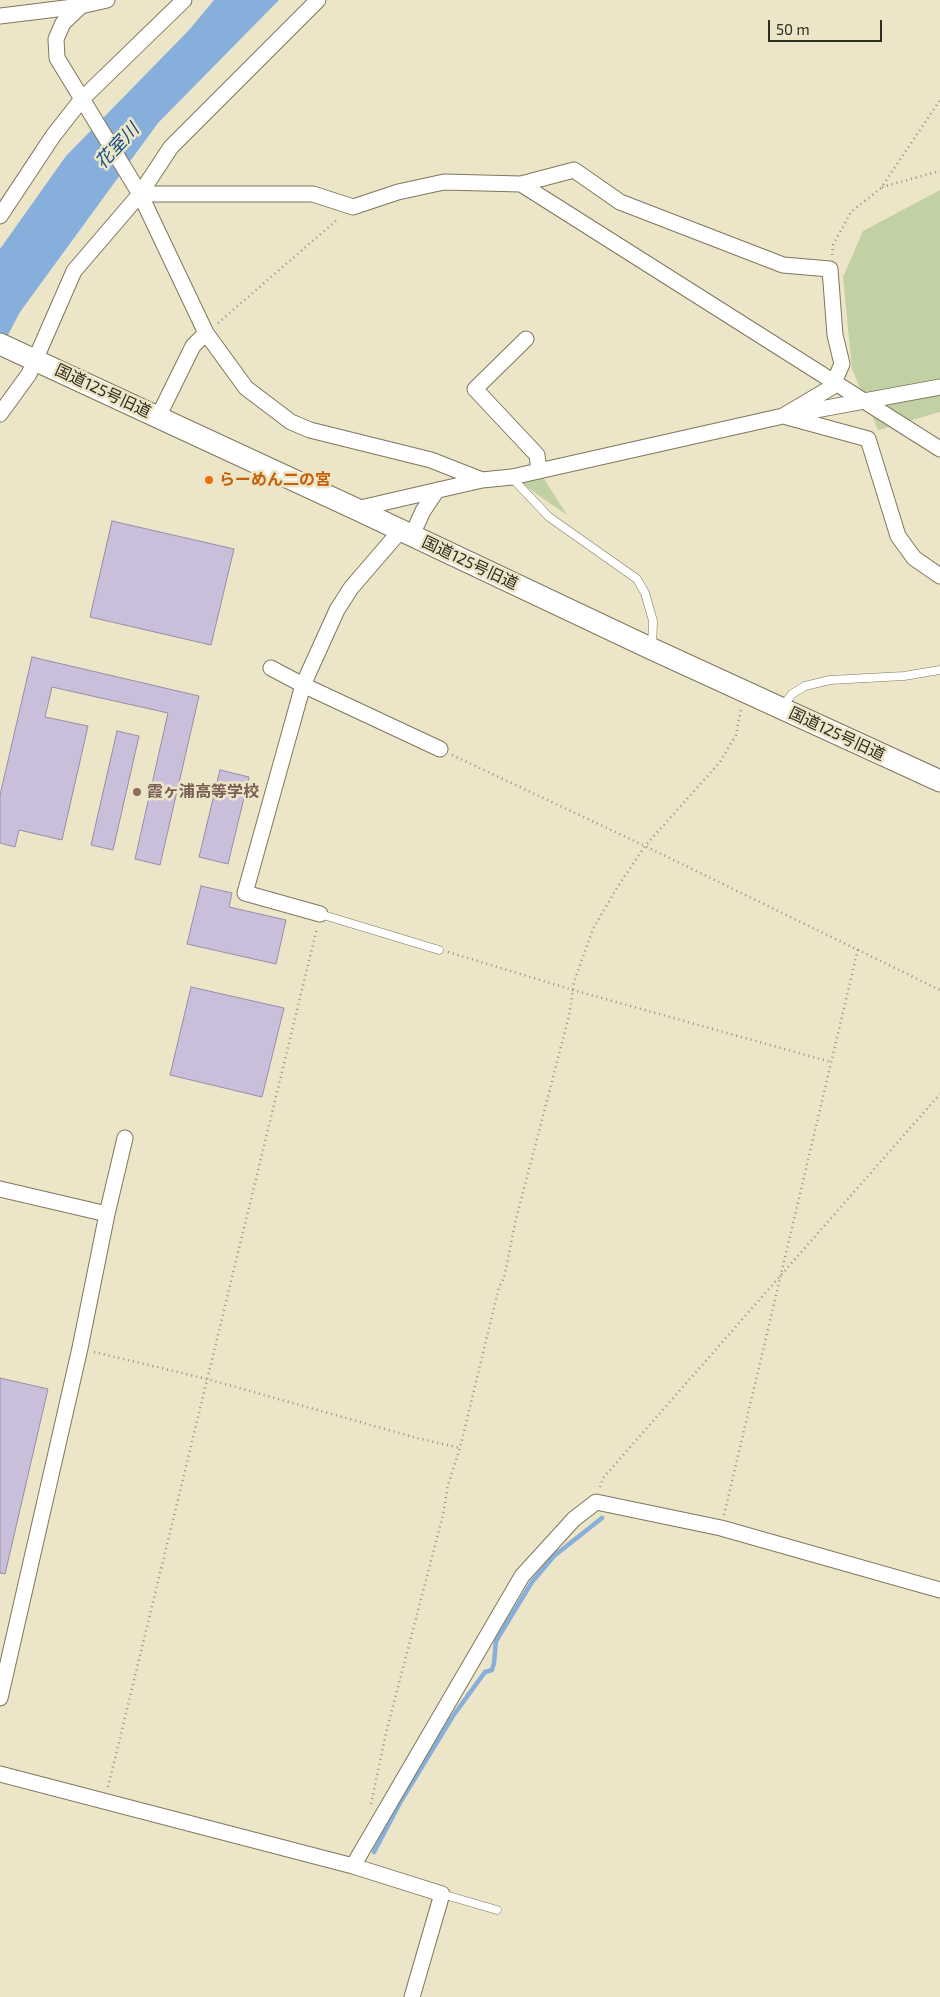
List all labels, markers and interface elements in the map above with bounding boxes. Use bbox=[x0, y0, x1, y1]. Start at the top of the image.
scale bar bbox=[770, 10, 884, 42]
text: 50 m bbox=[776, 20, 810, 38]
water label: 花室川 bbox=[91, 119, 143, 173]
street label: 国道125号旧道 bbox=[52, 360, 154, 422]
place label: らーめん二の宮 bbox=[219, 470, 331, 490]
marker: らーめん二の宮 bbox=[203, 474, 215, 486]
street label: 国道125号旧道 bbox=[419, 532, 521, 594]
street label: 国道125号旧道 bbox=[786, 703, 888, 765]
place label: 霞ヶ浦高等学校 bbox=[147, 782, 259, 802]
marker: 霞ヶ浦高等学校 bbox=[131, 786, 143, 798]

